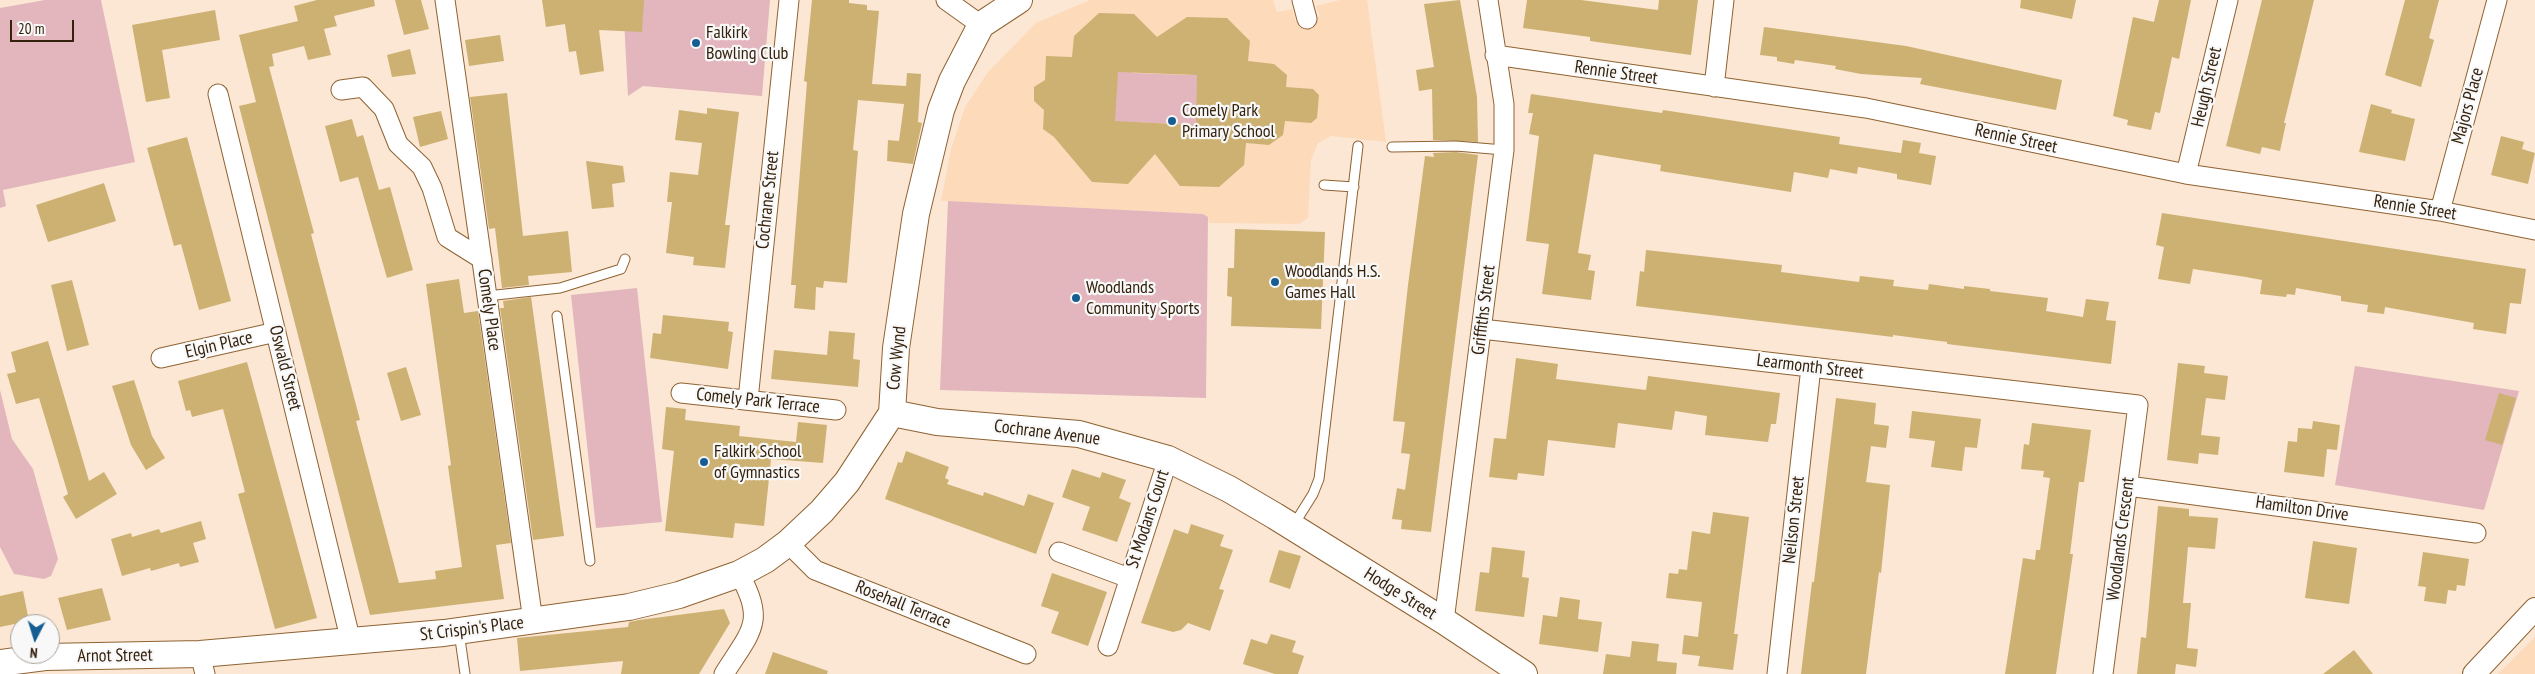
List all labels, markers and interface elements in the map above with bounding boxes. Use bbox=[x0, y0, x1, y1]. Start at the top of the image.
scale bar bbox=[12, 10, 76, 42]
text: 20 m bbox=[18, 19, 44, 38]
place label: Falkirk Bowling Club bbox=[706, 22, 788, 64]
marker: Falkirk Bowling Club bbox=[690, 37, 702, 49]
street label: Heugh Street bbox=[2187, 45, 2227, 129]
street label: Rennie Street bbox=[1573, 56, 1659, 90]
street label: Majors Place bbox=[2447, 65, 2489, 147]
place label: Comely Park Primary School bbox=[1182, 100, 1275, 142]
marker: Comely Park Primary School bbox=[1166, 115, 1178, 127]
street label: Rennie Street bbox=[1973, 120, 2059, 158]
street label: Cochrane Street bbox=[752, 150, 784, 250]
street label: Rennie Street bbox=[2372, 191, 2458, 225]
place label: Woodlands H.S. Games Hall bbox=[1285, 261, 1381, 304]
street label: Griffiths Street bbox=[1468, 264, 1500, 356]
street label: Comely Place bbox=[473, 268, 505, 352]
marker: Woodlands H.S. Games Hall bbox=[1269, 276, 1281, 288]
place label: Woodlands Community Sports bbox=[1086, 277, 1200, 320]
marker: Woodlands Community Sports bbox=[1070, 292, 1082, 304]
street label: Oswald Street bbox=[264, 323, 306, 413]
street label: Cow Wynd bbox=[883, 325, 911, 391]
street label: Elgin Place bbox=[183, 327, 255, 363]
street label: Learmonth Street bbox=[1755, 350, 1865, 384]
street label: Comely Park Terrace bbox=[695, 384, 821, 418]
street label: Cochrane Avenue bbox=[993, 416, 1101, 450]
place label: Falkirk School of Gymnastics bbox=[714, 441, 801, 484]
marker: Falkirk School of Gymnastics bbox=[698, 456, 710, 468]
street label: St Modans Court bbox=[1122, 467, 1174, 571]
street label: Neilson Street bbox=[1779, 475, 1809, 565]
street label: Woodlands Crescent bbox=[2103, 476, 2139, 602]
street label: Hamilton Drive bbox=[2254, 492, 2350, 526]
street label: Hodge Street bbox=[1360, 563, 1440, 625]
street label: Rosehall Terrace bbox=[852, 576, 954, 634]
street label: St Crispin's Place bbox=[419, 612, 525, 646]
north arrow bbox=[10, 614, 60, 664]
text: N bbox=[29, 644, 38, 662]
street label: Arnot Street bbox=[77, 645, 153, 667]

